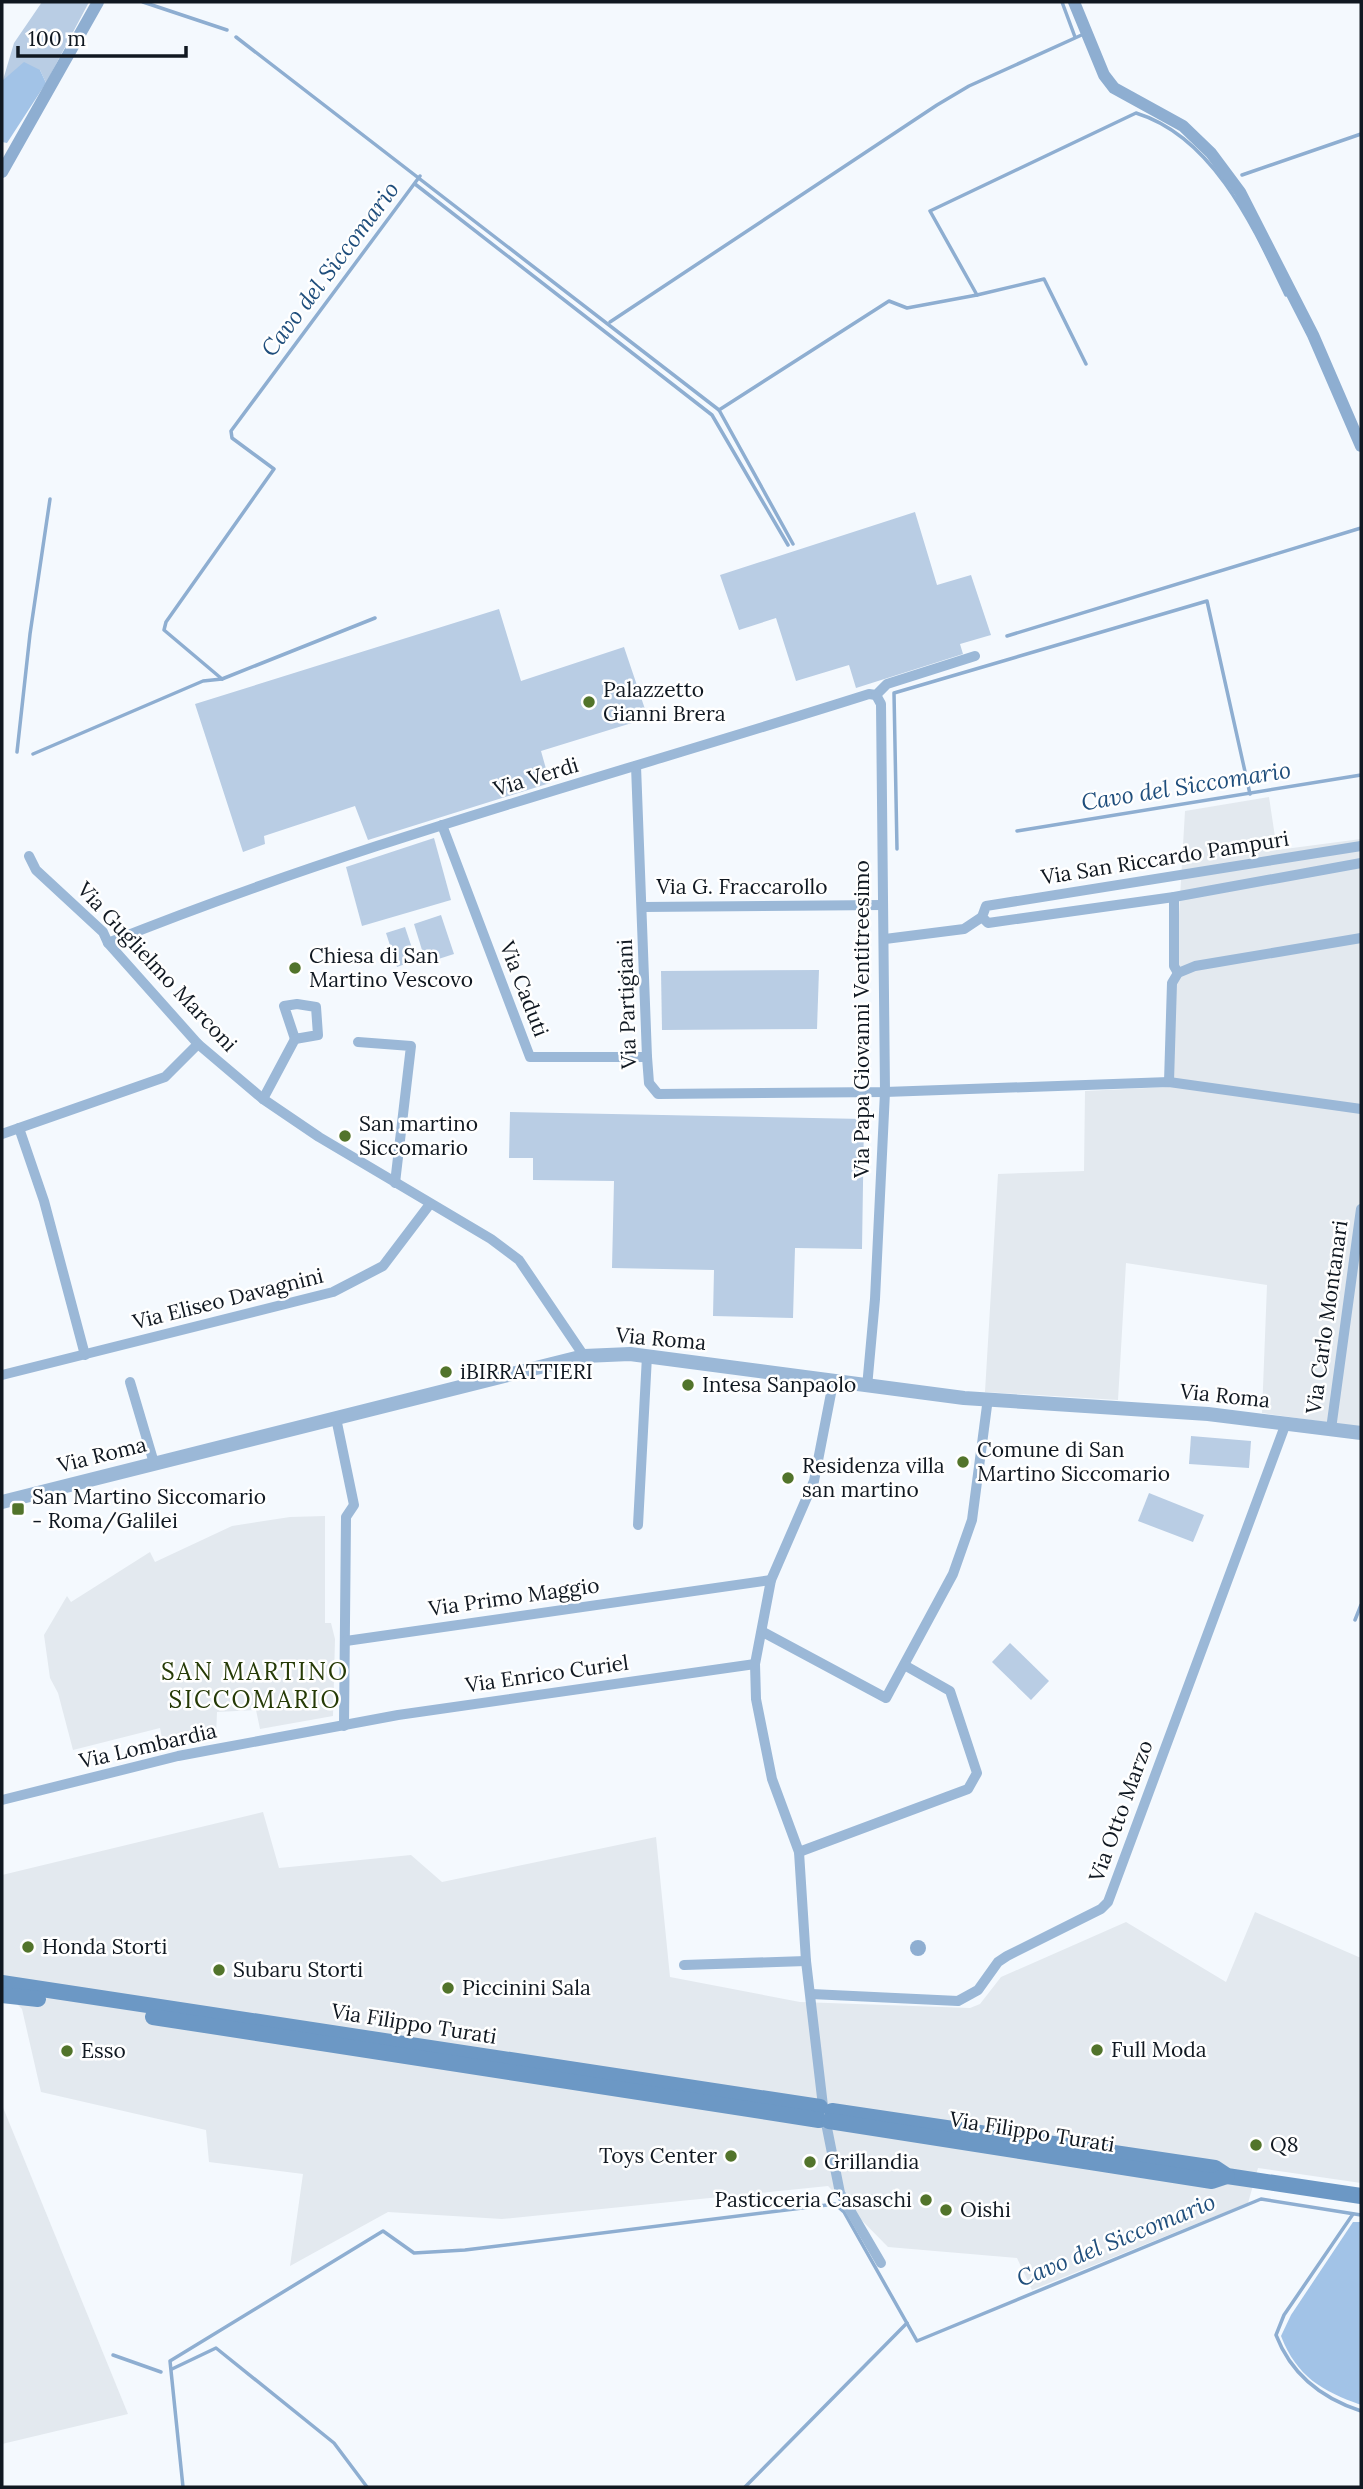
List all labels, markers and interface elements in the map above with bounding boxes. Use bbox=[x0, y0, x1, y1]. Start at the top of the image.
scale bar bbox=[18, 14, 186, 58]
text: 100 m bbox=[28, 25, 86, 52]
water label: Cavo del Siccomario bbox=[254, 175, 405, 362]
place label: Palazzetto Gianni Brera bbox=[603, 676, 726, 727]
marker: Palazzetto Gianni Brera bbox=[581, 694, 597, 710]
street label: Via Verdi bbox=[489, 751, 582, 802]
water label: Cavo del Siccomario bbox=[1079, 755, 1293, 816]
street label: Via San Riccardo Pampuri bbox=[1038, 825, 1291, 891]
street label: Via Papa Giovanni Ventitreesimo bbox=[848, 860, 875, 1179]
street label: Via G. Fraccarollo bbox=[655, 873, 828, 900]
street label: Via Guglielmo Marconi bbox=[71, 875, 243, 1057]
street label: Via Caduti bbox=[494, 936, 555, 1041]
street label: Via Partigiani bbox=[611, 939, 642, 1070]
place label: Chiesa di San Martino Vescovo bbox=[309, 942, 473, 993]
marker: Chiesa di San Martino Vescovo bbox=[287, 960, 303, 976]
place label: San martino Siccomario bbox=[359, 1110, 478, 1161]
marker: San martino Siccomario bbox=[337, 1128, 353, 1144]
street label: Via Carlo Montanari bbox=[1299, 1218, 1353, 1416]
street label: Via Eliseo Davagnini bbox=[129, 1262, 326, 1335]
street label: Via Roma bbox=[614, 1321, 708, 1356]
place label: iBIRRATTIERI bbox=[460, 1358, 593, 1385]
marker: iBIRRATTIERI bbox=[438, 1364, 454, 1380]
place label: Intesa Sanpaolo bbox=[702, 1371, 856, 1398]
marker: Intesa Sanpaolo bbox=[680, 1377, 696, 1393]
street label: Via Roma bbox=[1178, 1377, 1272, 1414]
street label: Via Roma bbox=[54, 1430, 149, 1479]
place label: Comune di San Martino Siccomario bbox=[977, 1436, 1170, 1487]
place label: Residenza villa san martino bbox=[802, 1452, 945, 1503]
marker: Comune di San Martino Siccomario bbox=[955, 1454, 971, 1470]
marker: Residenza villa san martino bbox=[780, 1470, 796, 1486]
place label: San Martino Siccomario - Roma/Galilei bbox=[32, 1483, 266, 1534]
marker: San Martino Siccomario - Roma/Galilei bbox=[10, 1501, 26, 1517]
street label: Via Primo Maggio bbox=[426, 1571, 601, 1622]
street label: Via Enrico Curiel bbox=[463, 1649, 630, 1698]
district label: SAN MARTINO SICCOMARIO bbox=[161, 1656, 349, 1715]
street label: Via Lombardia bbox=[76, 1717, 219, 1775]
street label: Via Otto Marzo bbox=[1082, 1736, 1159, 1886]
place label: Honda Storti bbox=[42, 1933, 167, 1960]
marker: Honda Storti bbox=[20, 1939, 36, 1955]
place label: Subaru Storti bbox=[233, 1956, 363, 1983]
marker: Subaru Storti bbox=[211, 1962, 227, 1978]
place label: Piccinini Sala bbox=[462, 1974, 591, 2001]
marker: Piccinini Sala bbox=[440, 1980, 456, 1996]
street label: Via Filippo Turati bbox=[329, 1997, 499, 2050]
place label: Full Moda bbox=[1111, 2036, 1207, 2063]
place label: Esso bbox=[81, 2037, 126, 2064]
marker: Full Moda bbox=[1089, 2042, 1105, 2058]
marker: Esso bbox=[59, 2043, 75, 2059]
street label: Via Filippo Turati bbox=[947, 2105, 1117, 2158]
place label: Q8 bbox=[1270, 2131, 1299, 2158]
marker: Q8 bbox=[1248, 2137, 1264, 2153]
place label: Toys Center bbox=[599, 2142, 717, 2169]
marker: Toys Center bbox=[723, 2148, 739, 2164]
place label: Grillandia bbox=[824, 2148, 919, 2175]
marker: Grillandia bbox=[802, 2154, 818, 2170]
place label: Pasticceria Casaschi bbox=[715, 2186, 912, 2213]
water label: Cavo del Siccomario bbox=[1012, 2186, 1219, 2293]
marker: Pasticceria Casaschi bbox=[918, 2192, 934, 2208]
place label: Oishi bbox=[960, 2196, 1011, 2223]
marker: Oishi bbox=[938, 2202, 954, 2218]

